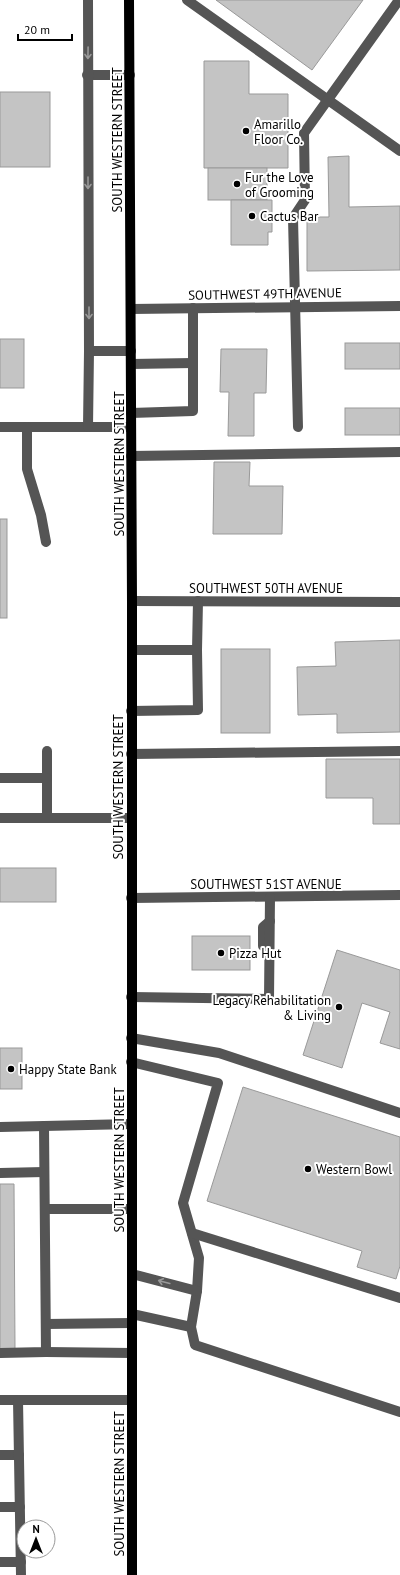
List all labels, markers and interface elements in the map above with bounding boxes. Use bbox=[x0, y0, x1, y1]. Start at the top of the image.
scale bar bbox=[18, 16, 72, 42]
text: 20 m bbox=[24, 22, 50, 37]
one-way arrow bbox=[84, 46, 92, 59]
street label: SOUTH WESTERN STREET bbox=[109, 67, 126, 213]
place label: Amarillo Floor Co. bbox=[254, 116, 303, 148]
marker: Amarillo Floor Co. bbox=[241, 126, 251, 136]
place label: Fur the Love of Grooming bbox=[245, 169, 314, 201]
one-way arrow bbox=[84, 176, 92, 189]
marker: Fur the Love of Grooming bbox=[232, 179, 242, 189]
place label: Cactus Bar bbox=[260, 208, 319, 225]
marker: Cactus Bar bbox=[247, 211, 257, 221]
street label: SOUTHWEST 49TH AVENUE bbox=[188, 284, 342, 304]
one-way arrow bbox=[85, 306, 93, 319]
street label: SOUTH WESTERN STREET bbox=[111, 391, 128, 537]
street label: SOUTHWEST 50TH AVENUE bbox=[189, 580, 343, 597]
street label: SOUTH WESTERN STREET bbox=[110, 714, 127, 860]
street label: SOUTHWEST 51ST AVENUE bbox=[190, 876, 342, 893]
place label: Pizza Hut bbox=[229, 945, 282, 962]
marker: Pizza Hut bbox=[216, 948, 226, 958]
place label: Legacy Rehabilitation & Living bbox=[213, 992, 331, 1024]
marker: Legacy Rehabilitation & Living bbox=[334, 1002, 344, 1012]
place label: Happy State Bank bbox=[19, 1061, 117, 1078]
marker: Happy State Bank bbox=[6, 1064, 16, 1074]
street label: SOUTH WESTERN STREET bbox=[111, 1087, 128, 1233]
place label: Western Bowl bbox=[316, 1161, 392, 1178]
marker: Western Bowl bbox=[303, 1164, 313, 1174]
one-way arrow bbox=[158, 1278, 171, 1285]
street label: SOUTH WESTERN STREET bbox=[111, 1411, 128, 1557]
north arrow bbox=[16, 1519, 56, 1559]
text: N bbox=[32, 1522, 40, 1536]

